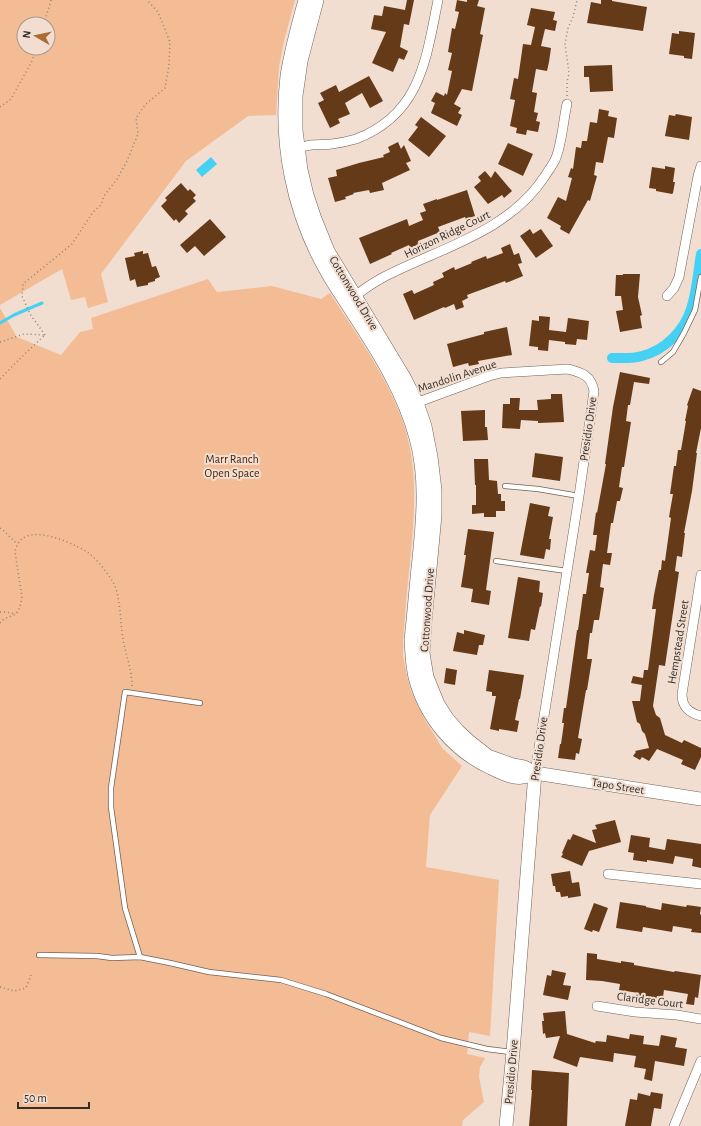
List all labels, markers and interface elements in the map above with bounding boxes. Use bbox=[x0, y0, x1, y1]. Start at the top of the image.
north arrow bbox=[16, 16, 56, 56]
text: N bbox=[21, 30, 33, 39]
street label: Horizon Ridge Court bbox=[402, 208, 492, 260]
street label: Cottonwood Drive bbox=[327, 254, 381, 332]
street label: Mandolin Avenue bbox=[416, 358, 498, 394]
street label: Presidio Drive bbox=[578, 396, 598, 462]
park label: Marr Ranch Open Space bbox=[205, 453, 259, 479]
street label: Cottonwood Drive bbox=[418, 568, 436, 652]
street label: Hempstead Street bbox=[665, 599, 691, 685]
street label: Presidio Drive bbox=[529, 716, 549, 782]
street label: Tapo Street bbox=[591, 776, 645, 796]
street label: Claridge Court bbox=[616, 990, 684, 1010]
street label: Presidio Drive bbox=[502, 1039, 520, 1105]
scale bar bbox=[18, 1084, 89, 1110]
text: 50 m bbox=[24, 1092, 47, 1104]

